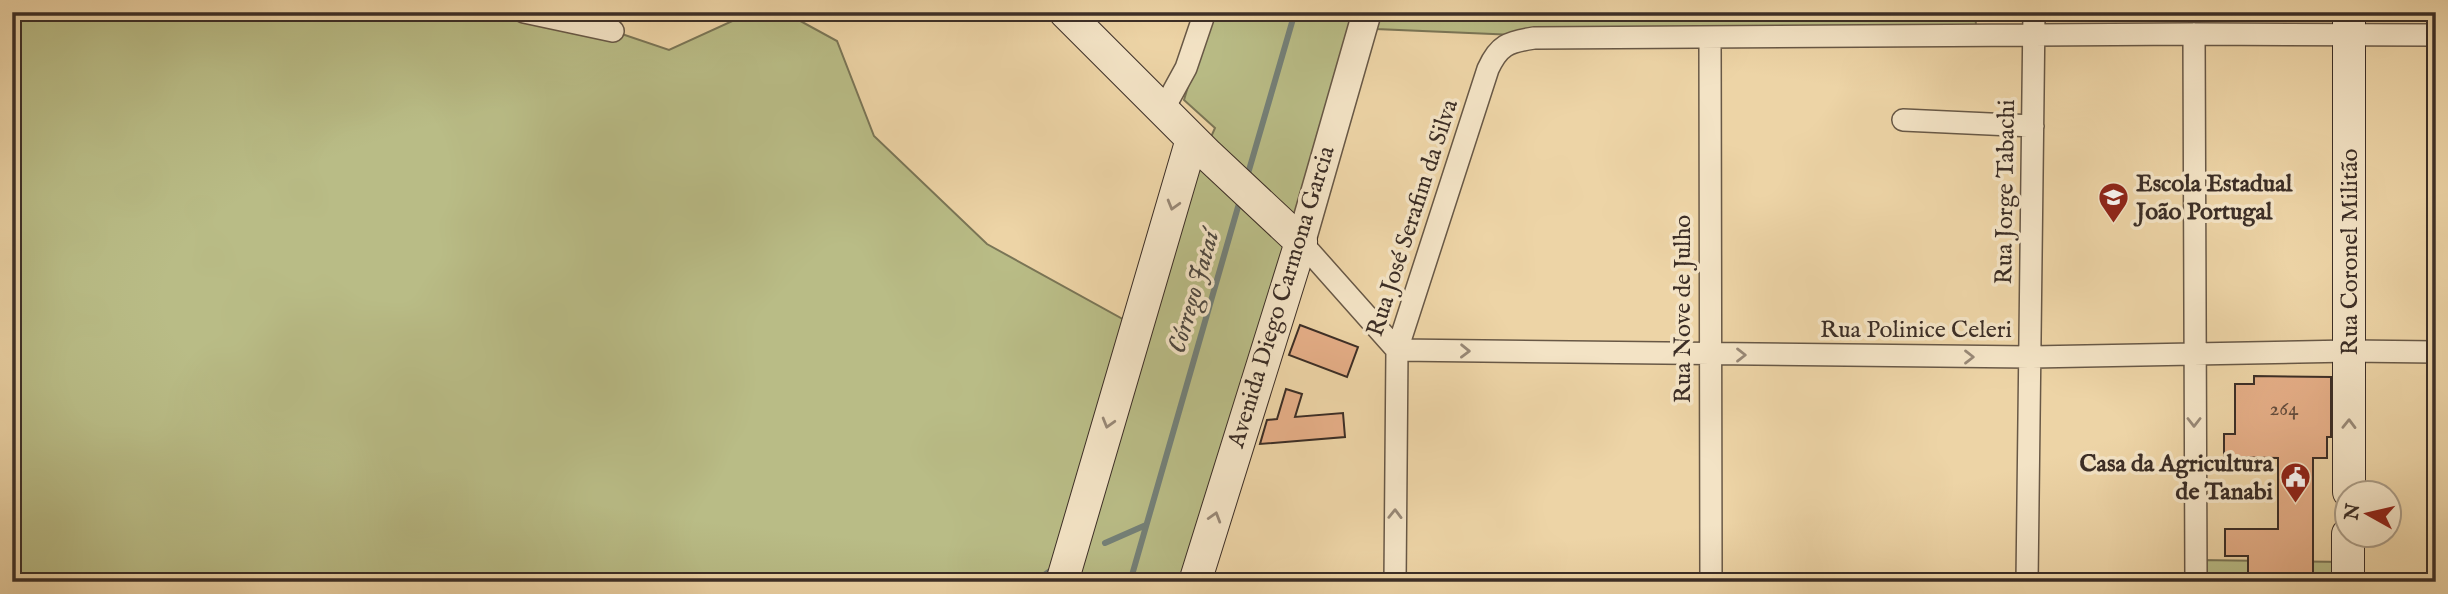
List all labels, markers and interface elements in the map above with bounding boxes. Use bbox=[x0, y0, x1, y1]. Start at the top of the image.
street label: Rua José Serafim da Silva bbox=[1360, 95, 1466, 341]
street label: Rua Jorge Tabachi bbox=[1989, 99, 2023, 285]
street label: Avenida Diego Carmona Garcia bbox=[1221, 142, 1343, 453]
street label: Rua Coronel Militão bbox=[2335, 148, 2366, 355]
place label: Escola Estadual João Portugal bbox=[2133, 169, 2293, 228]
school or university icon: Escola Estadual João Portugal bbox=[2096, 181, 2130, 225]
one-way arrow bbox=[1166, 198, 1181, 210]
street label: Rua Nove de Julho bbox=[1668, 215, 1699, 403]
water label: Córrego Jataí bbox=[1161, 222, 1229, 358]
street label: Rua Polinice Celeri bbox=[1820, 315, 2012, 346]
one-way arrow bbox=[1460, 343, 1471, 359]
one-way arrow bbox=[1737, 347, 1747, 363]
one-way arrow bbox=[1964, 349, 1975, 365]
house number: 264 bbox=[2269, 396, 2299, 423]
one-way arrow bbox=[1102, 417, 1117, 429]
one-way arrow bbox=[2186, 417, 2202, 428]
one-way arrow bbox=[2341, 419, 2357, 429]
place label: Casa da Agricultura de Tanabi bbox=[2079, 449, 2274, 508]
public building icon: Casa da Agricultura de Tanabi bbox=[2279, 461, 2313, 505]
north arrow bbox=[2332, 478, 2402, 548]
text: N bbox=[2340, 502, 2366, 523]
one-way arrow bbox=[1387, 508, 1403, 518]
one-way arrow bbox=[1207, 511, 1222, 523]

